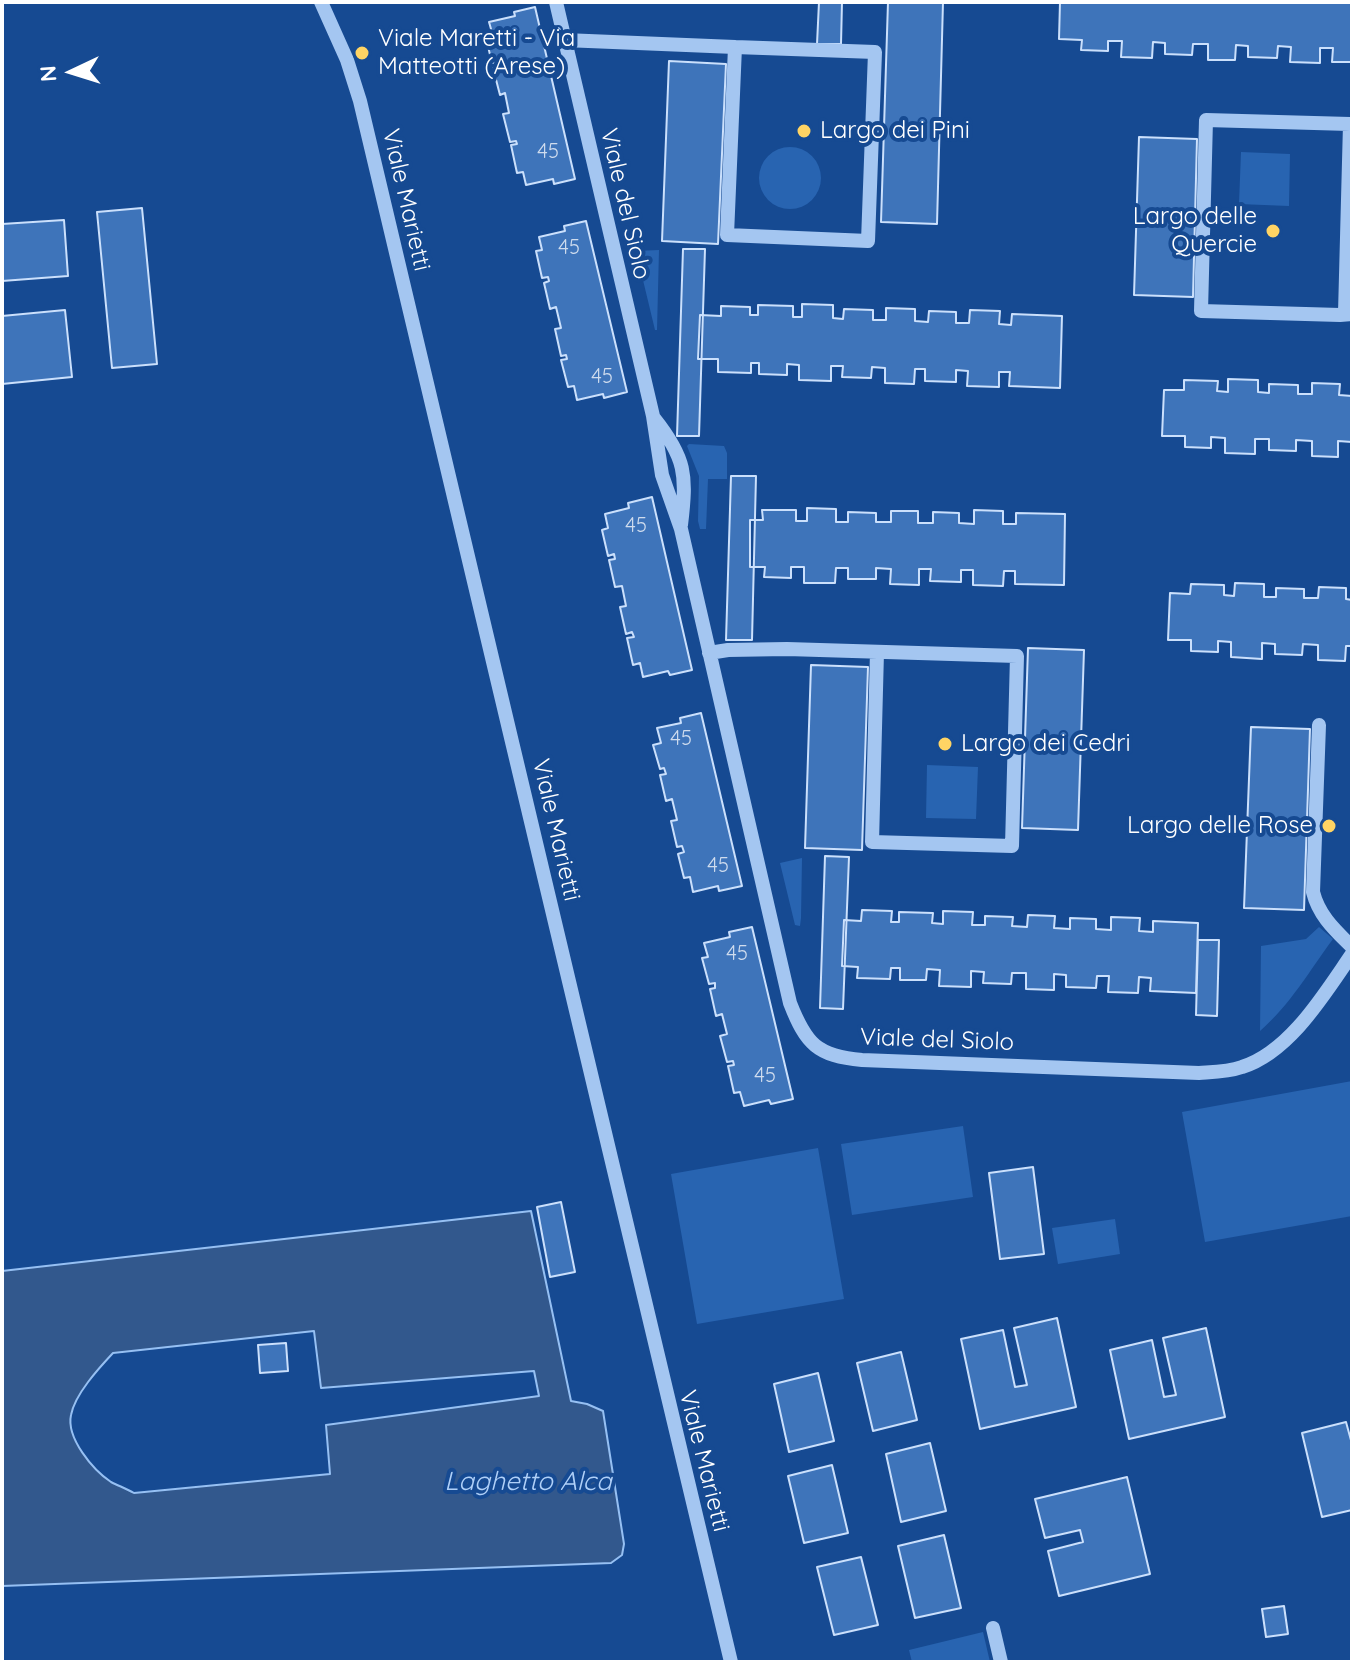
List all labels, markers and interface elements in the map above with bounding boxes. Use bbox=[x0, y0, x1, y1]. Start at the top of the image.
place label: Viale Maretti - Via Matteotti (Arese) bbox=[378, 25, 575, 81]
north arrow bbox=[32, 32, 112, 112]
marker: Viale Maretti - Via Matteotti (Arese) bbox=[353, 44, 371, 62]
text: N bbox=[34, 65, 63, 83]
place label: Largo dei Pini bbox=[820, 117, 970, 145]
marker: Largo dei Pini bbox=[795, 122, 813, 140]
street label: Viale Marietti bbox=[376, 126, 436, 274]
street label: Viale del Siolo bbox=[594, 126, 656, 282]
house number: 45 bbox=[537, 140, 559, 164]
place label: Largo delle Quercie bbox=[1133, 203, 1257, 259]
marker: Largo delle Quercie bbox=[1264, 222, 1282, 240]
house number: 45 bbox=[558, 236, 580, 260]
house number: 45 bbox=[591, 365, 613, 389]
house number: 45 bbox=[625, 514, 647, 538]
house number: 45 bbox=[670, 727, 692, 751]
place label: Largo dei Cedri bbox=[961, 730, 1131, 758]
marker: Largo dei Cedri bbox=[936, 735, 954, 753]
street label: Viale Marietti bbox=[526, 756, 586, 904]
place label: Largo delle Rose bbox=[1127, 812, 1313, 840]
marker: Largo delle Rose bbox=[1320, 817, 1338, 835]
house number: 45 bbox=[707, 854, 729, 878]
house number: 45 bbox=[726, 942, 748, 966]
street label: Viale del Siolo bbox=[859, 1023, 1015, 1057]
house number: 45 bbox=[754, 1064, 776, 1088]
street label: Viale Marietti bbox=[673, 1387, 735, 1535]
water label: Laghetto Alca bbox=[444, 1466, 612, 1498]

